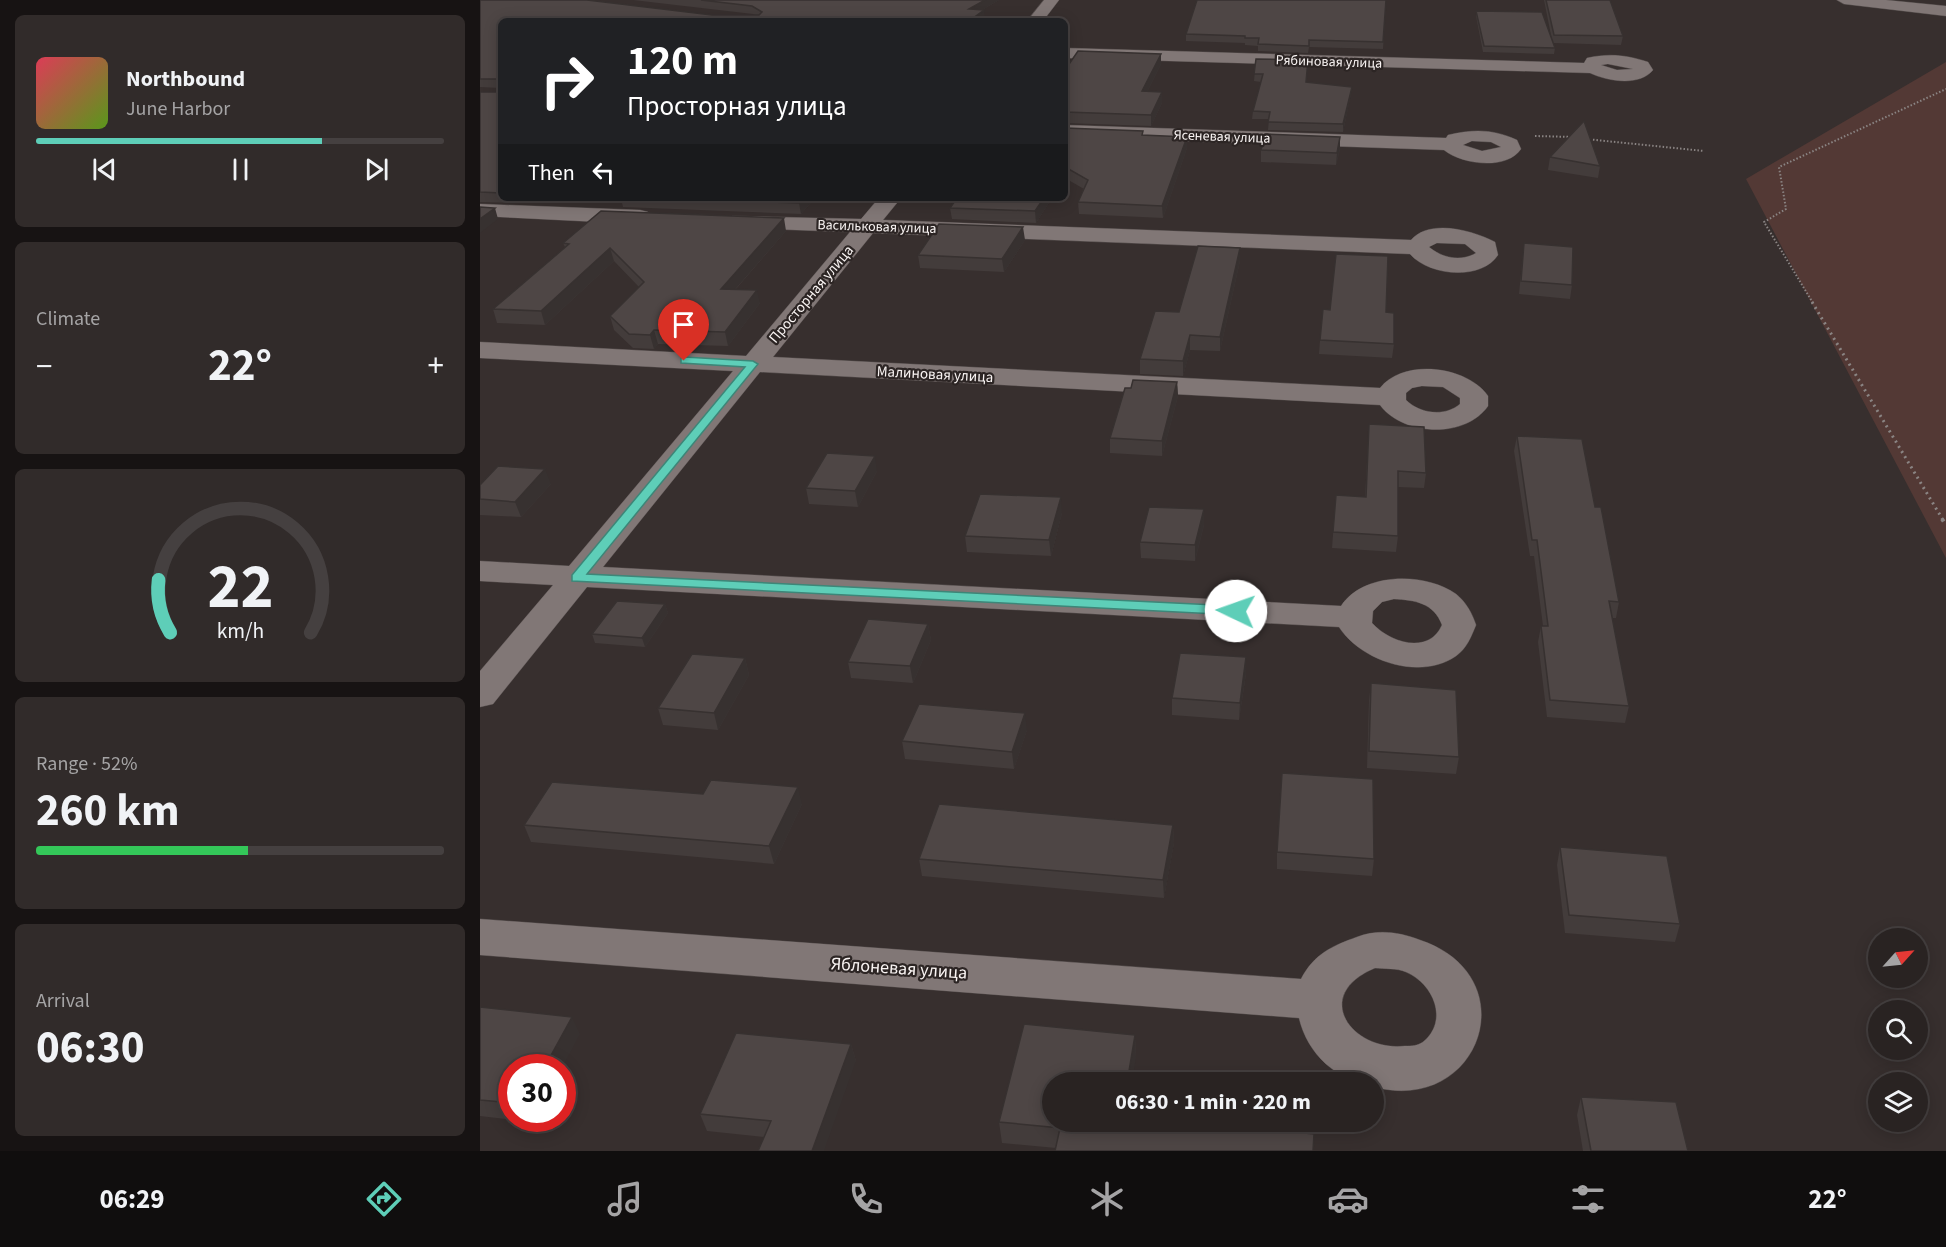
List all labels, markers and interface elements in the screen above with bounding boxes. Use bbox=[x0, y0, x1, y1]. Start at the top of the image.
text: 120 m bbox=[627, 31, 738, 91]
icon: right bbox=[528, 42, 606, 120]
street label: Рябиновая улица bbox=[1275, 50, 1383, 74]
text: Northbound bbox=[126, 63, 245, 95]
text: Просторная улица bbox=[627, 87, 847, 126]
text: June Harbor bbox=[126, 95, 230, 123]
street label: Ясеневая улица bbox=[1173, 125, 1271, 149]
icon: previous bbox=[88, 153, 121, 186]
icon: pause bbox=[224, 153, 257, 186]
icon: next bbox=[360, 153, 393, 186]
icon: left bbox=[587, 156, 620, 189]
text: Then bbox=[528, 157, 575, 189]
street label: Васильковая улица bbox=[817, 215, 937, 239]
street label: Просторная улица bbox=[764, 241, 859, 348]
pin bbox=[658, 299, 709, 361]
text: Climate bbox=[36, 305, 100, 333]
icon: arrive bbox=[667, 308, 700, 341]
text: 22° bbox=[208, 334, 272, 398]
text: − bbox=[36, 343, 52, 390]
text: + bbox=[428, 343, 444, 390]
street label: Малиновая улица bbox=[876, 361, 994, 388]
text: 22 bbox=[207, 543, 273, 632]
position arrow bbox=[1204, 579, 1268, 643]
text: km/h bbox=[216, 616, 264, 647]
text: Range · 52% bbox=[36, 750, 137, 778]
text: 260 km bbox=[36, 779, 180, 843]
north arrow bbox=[1868, 928, 1928, 988]
map controls bbox=[1868, 928, 1928, 1132]
street label: Яблоневая улица bbox=[830, 951, 968, 986]
text: Arrival bbox=[36, 987, 90, 1015]
button: search bbox=[1868, 1000, 1928, 1060]
text: 06:30 bbox=[36, 1016, 145, 1080]
speed limit sign: 30 bbox=[498, 1054, 576, 1132]
button: layers bbox=[1868, 1072, 1928, 1132]
text: 06:30 · 1 min · 220 m bbox=[1115, 1086, 1311, 1118]
icon: directions bbox=[363, 1178, 405, 1220]
icon: music bbox=[604, 1178, 646, 1220]
icon: phone bbox=[845, 1178, 887, 1220]
icon: climate bbox=[1086, 1178, 1128, 1220]
icon: car bbox=[1327, 1178, 1369, 1220]
icon: filters bbox=[1567, 1178, 1609, 1220]
text: 06:29 bbox=[99, 1180, 165, 1219]
text: 22° bbox=[1808, 1180, 1847, 1219]

